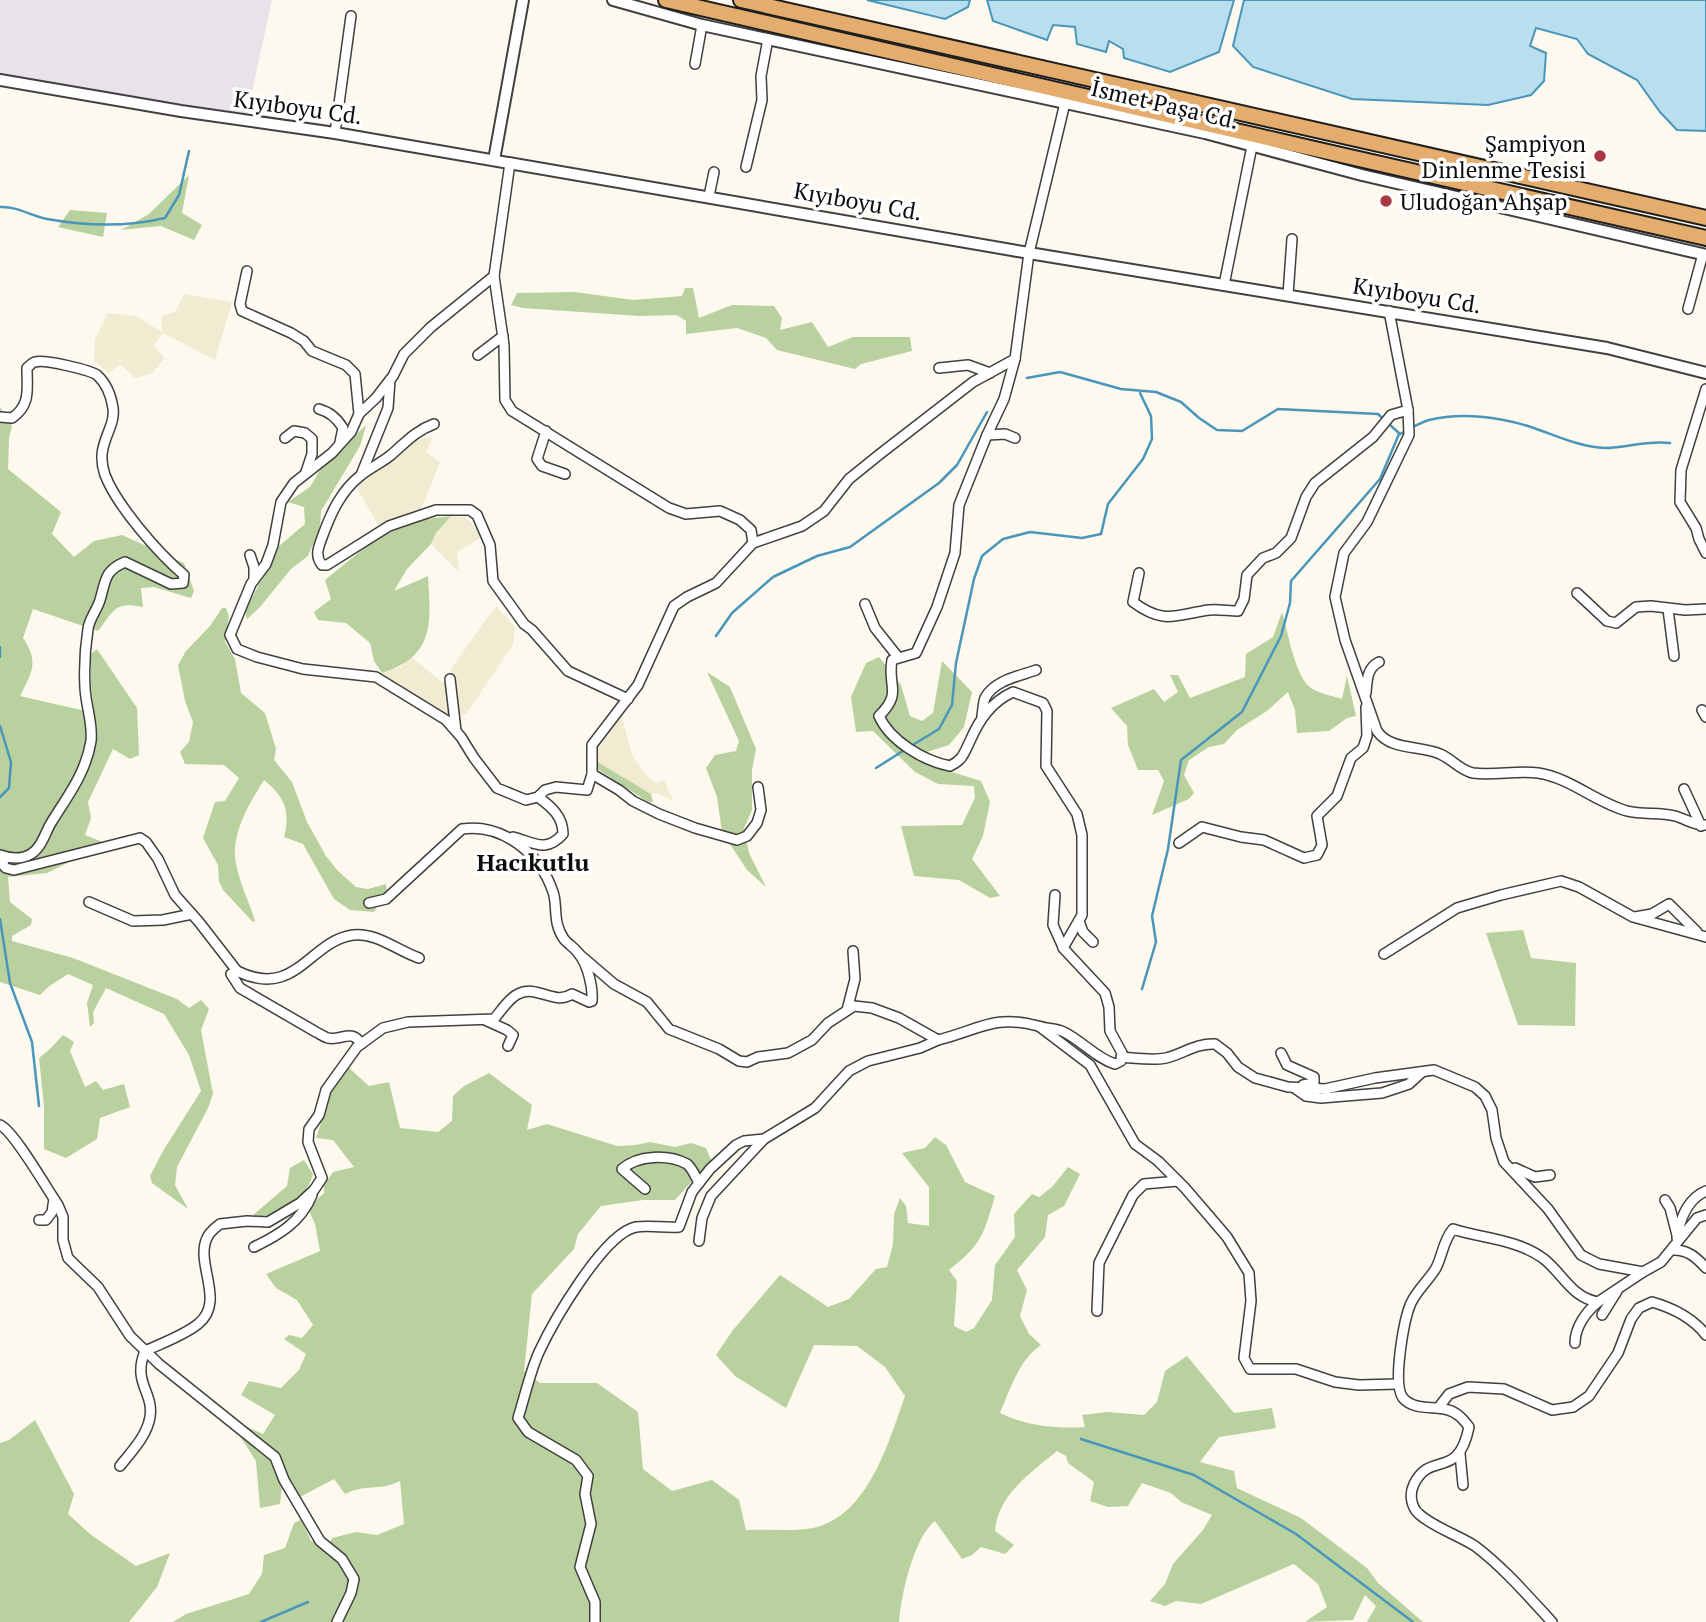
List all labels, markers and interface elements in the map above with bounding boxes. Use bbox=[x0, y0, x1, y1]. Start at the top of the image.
street label: İsmet Paşa Cd. bbox=[1088, 72, 1242, 136]
street label: Kıyıboyu Cd. bbox=[232, 83, 364, 131]
place label: Şampiyon Dinlenme Tesisi bbox=[1422, 128, 1586, 185]
marker: Şampiyon Dinlenme Tesisi bbox=[1592, 148, 1608, 164]
street label: Kıyıboyu Cd. bbox=[792, 174, 924, 228]
place label: Uludoǧan Ahşap bbox=[1400, 186, 1567, 217]
marker: Uludoǧan Ahşap bbox=[1378, 193, 1394, 209]
street label: Kıyıboyu Cd. bbox=[1351, 270, 1483, 320]
district label: Hacıkutlu bbox=[477, 846, 589, 878]

